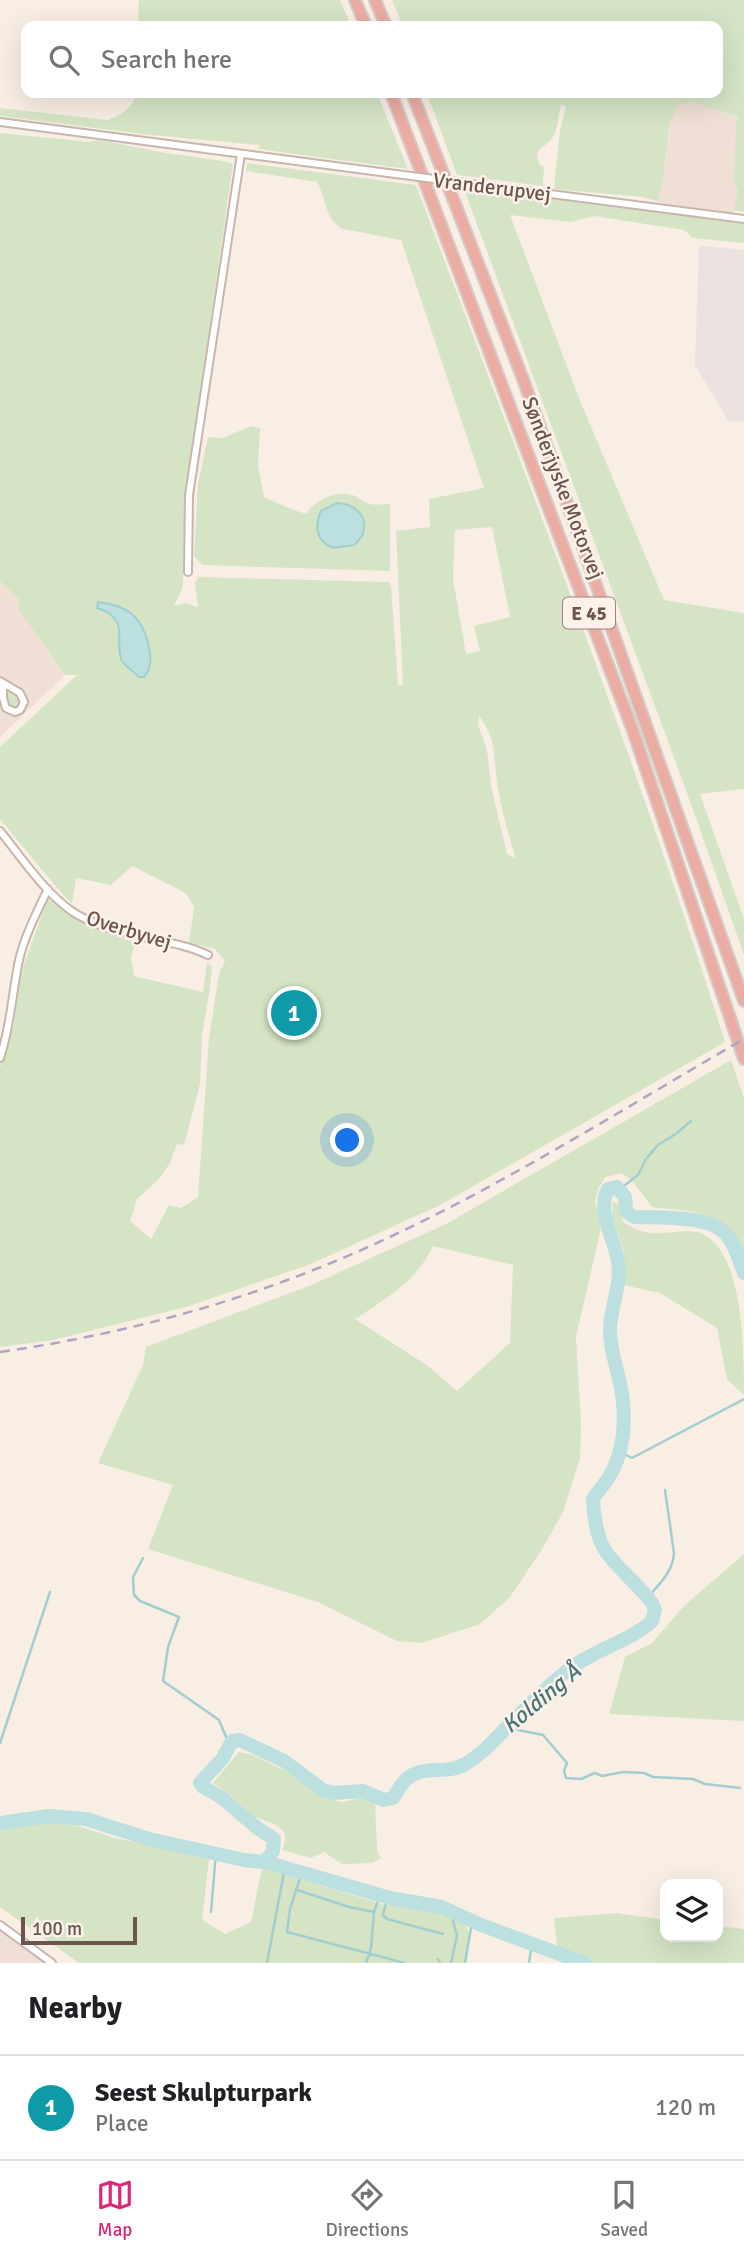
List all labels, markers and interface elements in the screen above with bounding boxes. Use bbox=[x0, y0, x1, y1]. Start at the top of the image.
search box bbox=[21, 21, 723, 98]
icon: search bbox=[45, 41, 83, 79]
text: Search here bbox=[101, 44, 232, 76]
street label: Vranderupvej bbox=[431, 167, 553, 207]
street label: Sønderjyske Motorvej bbox=[516, 393, 610, 583]
road number: E 45 bbox=[563, 598, 615, 628]
street label: Overbyvej bbox=[83, 905, 175, 955]
pin: 1 bbox=[271, 987, 317, 1039]
your location bbox=[330, 1123, 364, 1157]
water label: Kolding Å bbox=[496, 1656, 587, 1740]
map controls bbox=[660, 1879, 723, 1942]
button: layers bbox=[660, 1879, 723, 1942]
scale bar bbox=[21, 1914, 136, 1946]
text: 100 m bbox=[32, 1917, 82, 1941]
text: Nearby bbox=[28, 1990, 122, 2027]
text: Seest Skulpturpark bbox=[95, 2077, 312, 2109]
text: 1 bbox=[45, 2093, 57, 2122]
text: 120 m bbox=[655, 2093, 716, 2122]
text: Place bbox=[95, 2109, 149, 2138]
tab: Map bbox=[96, 2176, 134, 2242]
tab: Directions bbox=[326, 2176, 409, 2242]
tab: Saved bbox=[600, 2176, 648, 2242]

